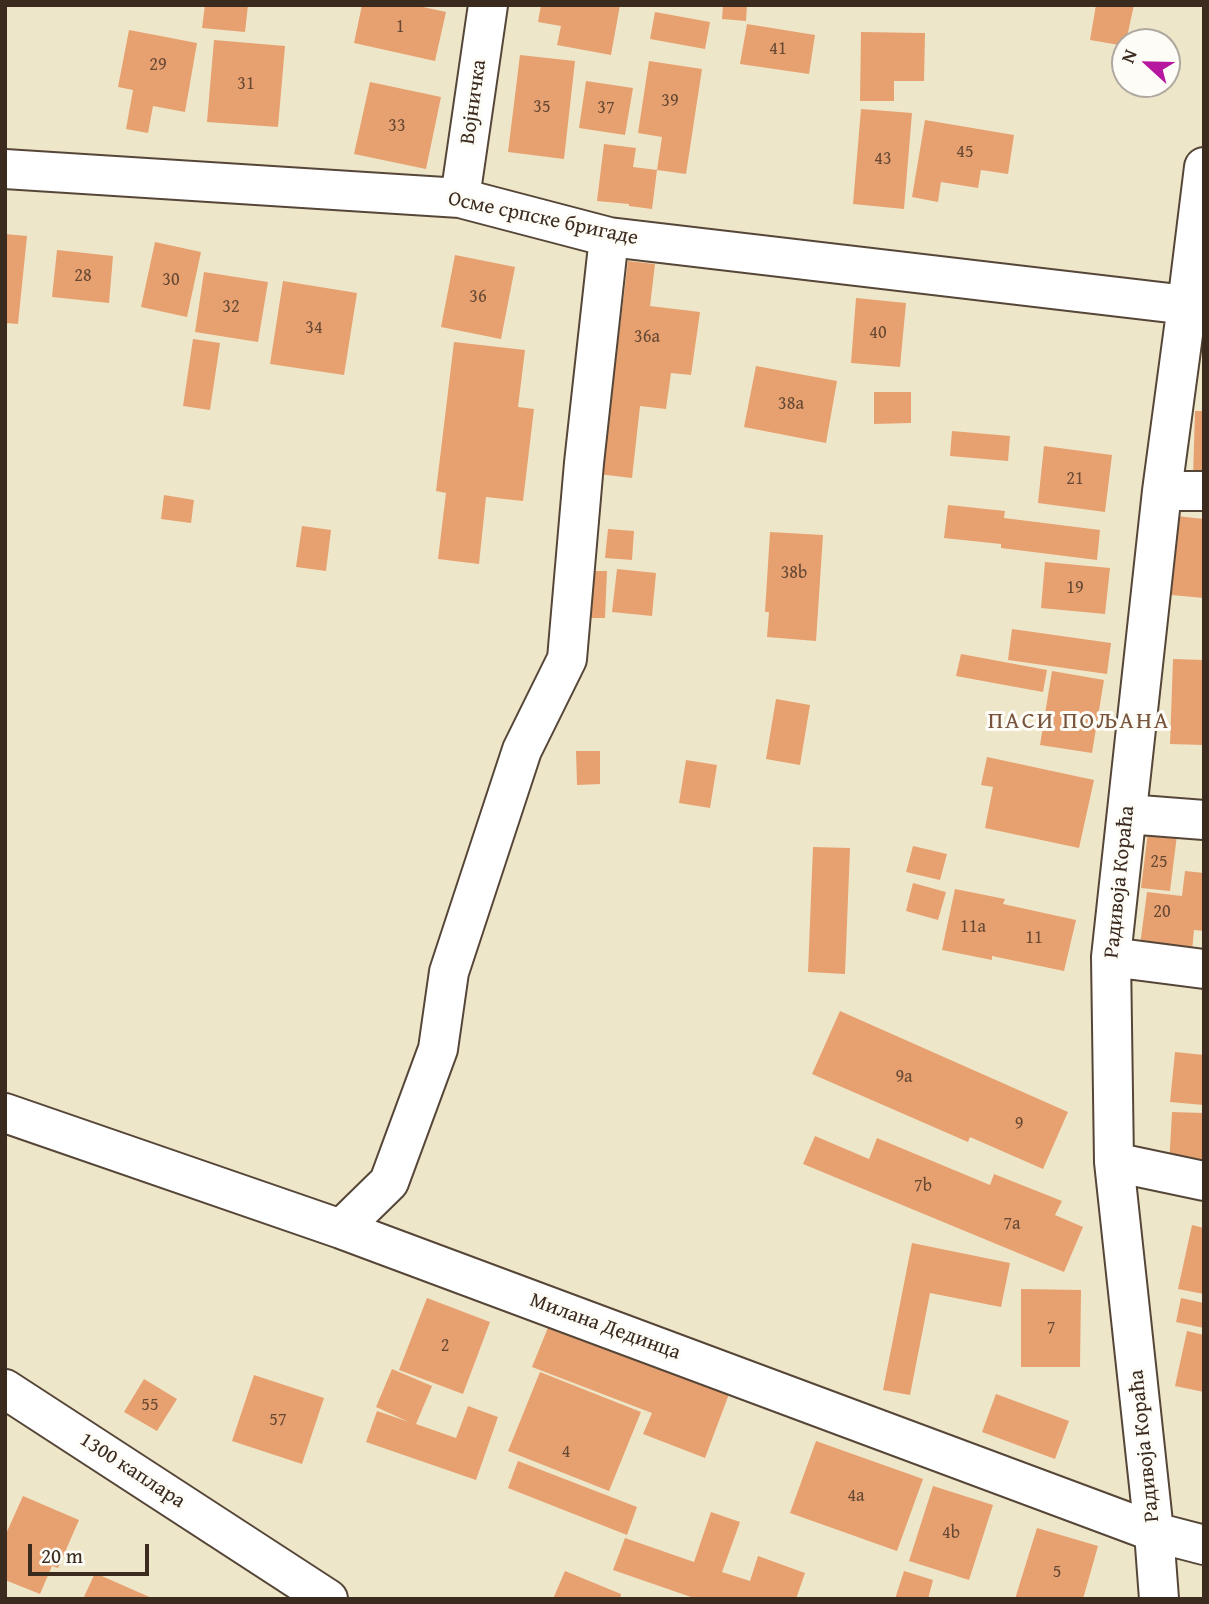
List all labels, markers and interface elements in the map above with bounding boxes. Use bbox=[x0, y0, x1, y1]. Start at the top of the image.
house number: 1 bbox=[396, 16, 404, 38]
north arrow bbox=[1111, 28, 1181, 98]
house number: 41 bbox=[769, 38, 787, 60]
text: N bbox=[1113, 45, 1144, 67]
house number: 29 bbox=[149, 54, 167, 76]
street label: Војничка bbox=[456, 58, 492, 146]
house number: 31 bbox=[237, 73, 255, 95]
house number: 39 bbox=[661, 90, 679, 112]
house number: 35 bbox=[533, 96, 551, 118]
house number: 37 bbox=[597, 97, 615, 119]
house number: 33 bbox=[388, 115, 406, 137]
house number: 45 bbox=[956, 141, 974, 163]
house number: 43 bbox=[874, 148, 892, 170]
street label: Осме српске бригаде bbox=[446, 187, 640, 251]
house number: 28 bbox=[74, 265, 92, 287]
house number: 30 bbox=[162, 269, 180, 291]
house number: 36 bbox=[469, 286, 487, 308]
house number: 32 bbox=[222, 296, 240, 318]
house number: 34 bbox=[305, 317, 323, 339]
house number: 40 bbox=[869, 322, 887, 344]
house number: 36a bbox=[634, 326, 660, 348]
house number: 38a bbox=[778, 393, 804, 415]
house number: 21 bbox=[1066, 468, 1084, 490]
house number: 38b bbox=[781, 562, 807, 584]
house number: 19 bbox=[1066, 577, 1084, 599]
district label: ПАСИ ПОЉАНА bbox=[989, 708, 1169, 736]
street label: Радивоја Кораћа bbox=[1099, 805, 1141, 959]
house number: 25 bbox=[1150, 851, 1168, 873]
house number: 20 bbox=[1153, 901, 1171, 923]
house number: 11a bbox=[960, 916, 986, 938]
house number: 11 bbox=[1025, 927, 1043, 949]
house number: 9a bbox=[895, 1066, 913, 1088]
house number: 9 bbox=[1015, 1113, 1023, 1135]
house number: 7b bbox=[914, 1175, 932, 1197]
house number: 7a bbox=[1003, 1213, 1021, 1235]
street label: Милана Дединца bbox=[526, 1288, 684, 1366]
house number: 7 bbox=[1047, 1317, 1055, 1339]
house number: 2 bbox=[441, 1335, 449, 1357]
street label: Радивоја Кораћа bbox=[1124, 1369, 1166, 1523]
house number: 55 bbox=[141, 1394, 159, 1416]
house number: 57 bbox=[269, 1409, 287, 1431]
street label: 1300 каплара bbox=[74, 1428, 190, 1514]
house number: 4 bbox=[562, 1441, 570, 1463]
house number: 4a bbox=[847, 1485, 865, 1507]
house number: 4b bbox=[942, 1522, 960, 1544]
scale bar bbox=[32, 1530, 152, 1574]
text: 20 m bbox=[41, 1540, 83, 1571]
house number: 5 bbox=[1053, 1561, 1061, 1583]

